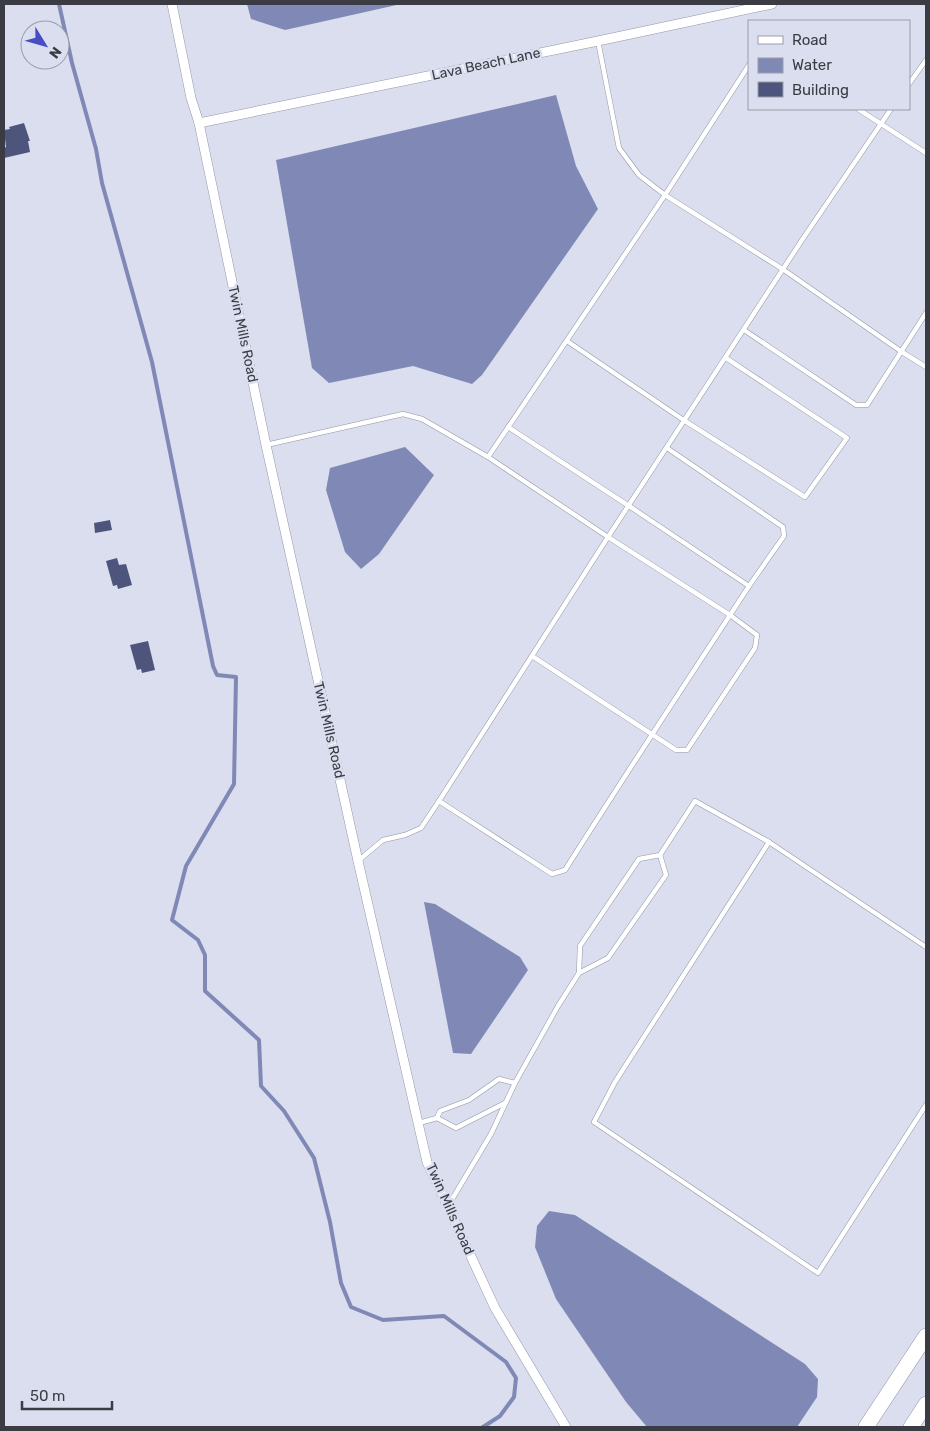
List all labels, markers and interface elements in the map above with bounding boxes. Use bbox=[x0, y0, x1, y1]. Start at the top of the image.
north arrow bbox=[20, 20, 70, 70]
legend bbox=[748, 20, 910, 110]
text: Road bbox=[792, 31, 828, 49]
text: N bbox=[45, 43, 65, 62]
street label: Lava Beach Lane bbox=[430, 44, 542, 84]
text: Water bbox=[792, 56, 832, 74]
text: Building bbox=[792, 81, 849, 99]
street label: Twin Mills Road bbox=[224, 284, 262, 384]
street label: Twin Mills Road bbox=[310, 680, 348, 780]
street label: Twin Mills Road bbox=[422, 1160, 478, 1258]
scale bar bbox=[22, 1378, 112, 1410]
text: 50 m bbox=[30, 1387, 65, 1405]

